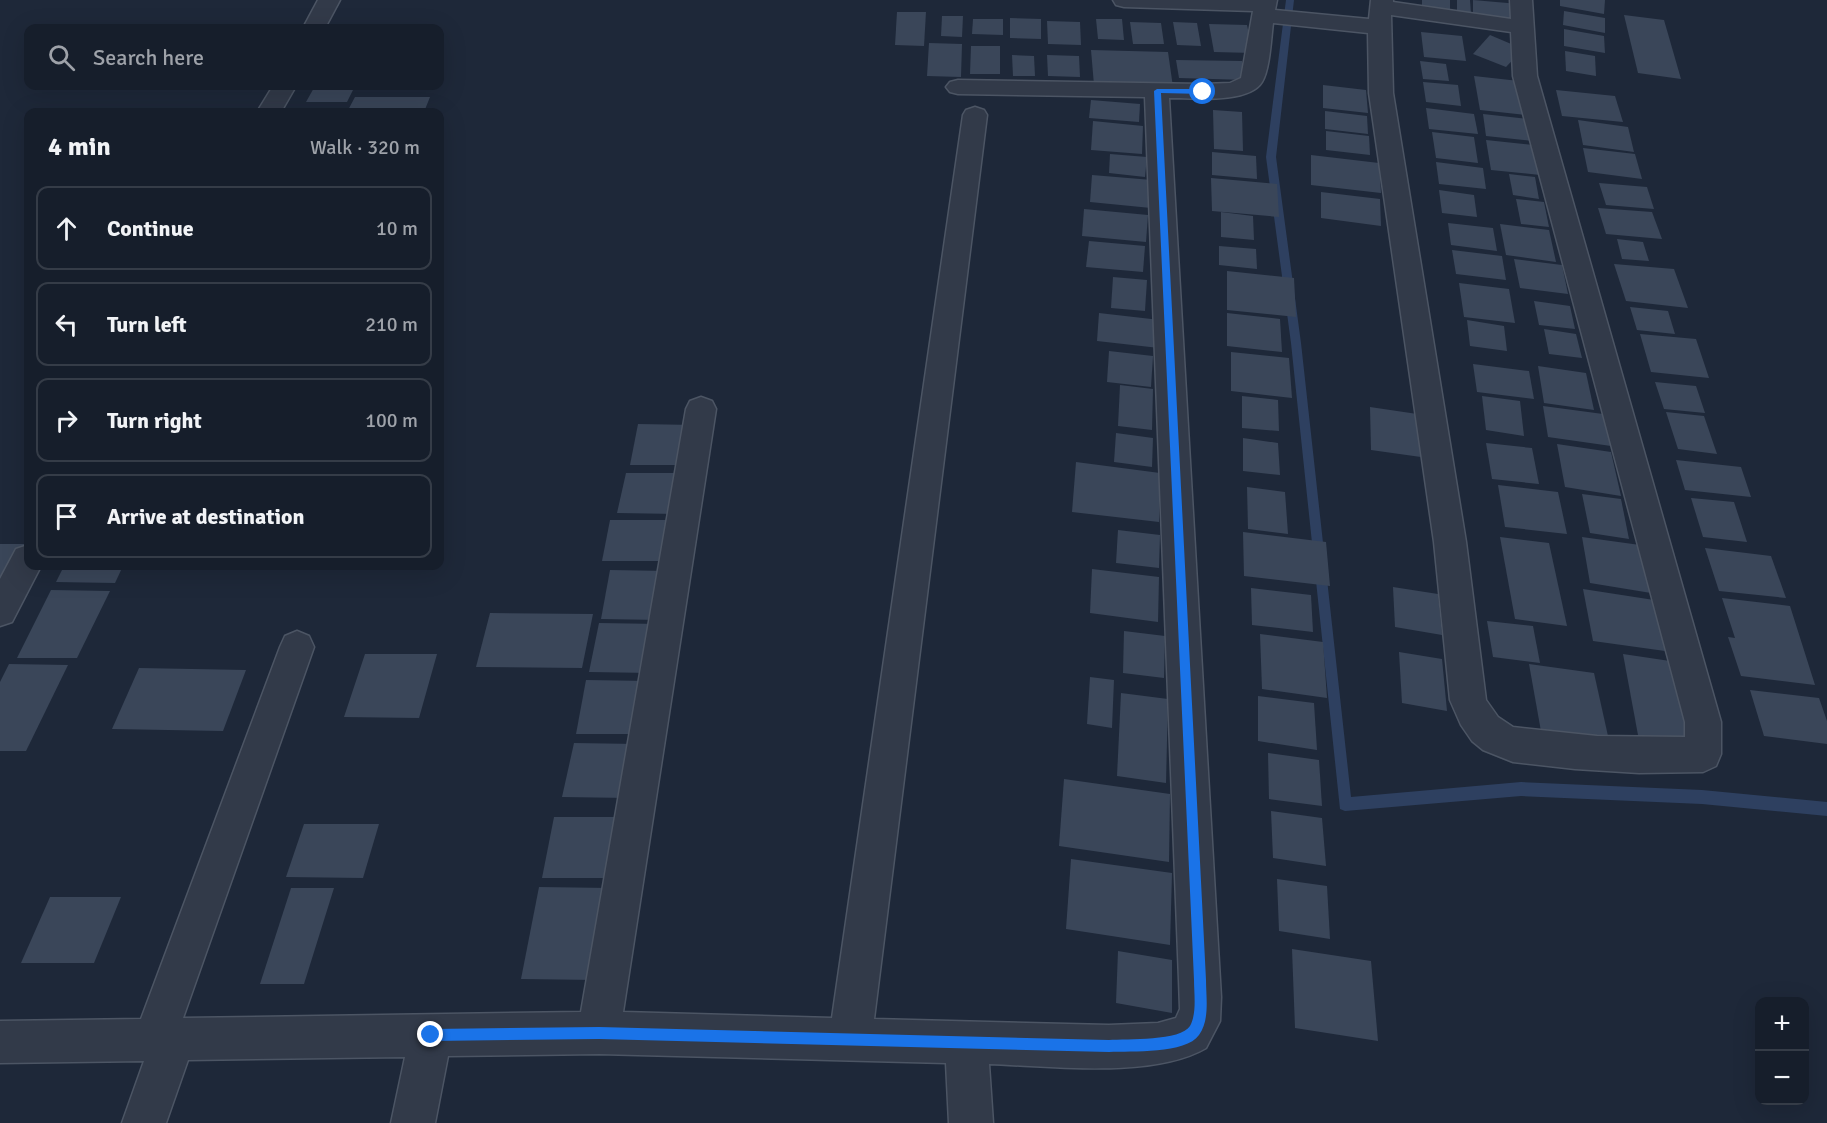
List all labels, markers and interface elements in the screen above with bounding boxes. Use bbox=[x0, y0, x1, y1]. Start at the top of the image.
search box bbox=[24, 24, 444, 90]
icon: search bbox=[45, 41, 78, 74]
text: Search here bbox=[93, 44, 204, 71]
route start bbox=[1189, 78, 1215, 104]
text: 4 min bbox=[48, 131, 111, 163]
text: Walk · 320 m bbox=[310, 135, 420, 160]
icon: ahead bbox=[50, 212, 83, 245]
text: Continue bbox=[107, 215, 194, 242]
text: 10 m bbox=[376, 216, 418, 241]
icon: left bbox=[50, 308, 83, 341]
text: Turn left bbox=[107, 311, 187, 338]
text: 210 m bbox=[365, 312, 418, 337]
icon: right bbox=[50, 404, 83, 437]
text: Turn right bbox=[107, 407, 202, 434]
text: 100 m bbox=[365, 408, 418, 433]
icon: arrive bbox=[50, 500, 83, 533]
text: Arrive at destination bbox=[107, 503, 304, 530]
map controls bbox=[1755, 997, 1809, 1105]
button: + bbox=[1755, 997, 1809, 1051]
route end bbox=[417, 1021, 443, 1047]
button: − bbox=[1755, 1051, 1809, 1105]

